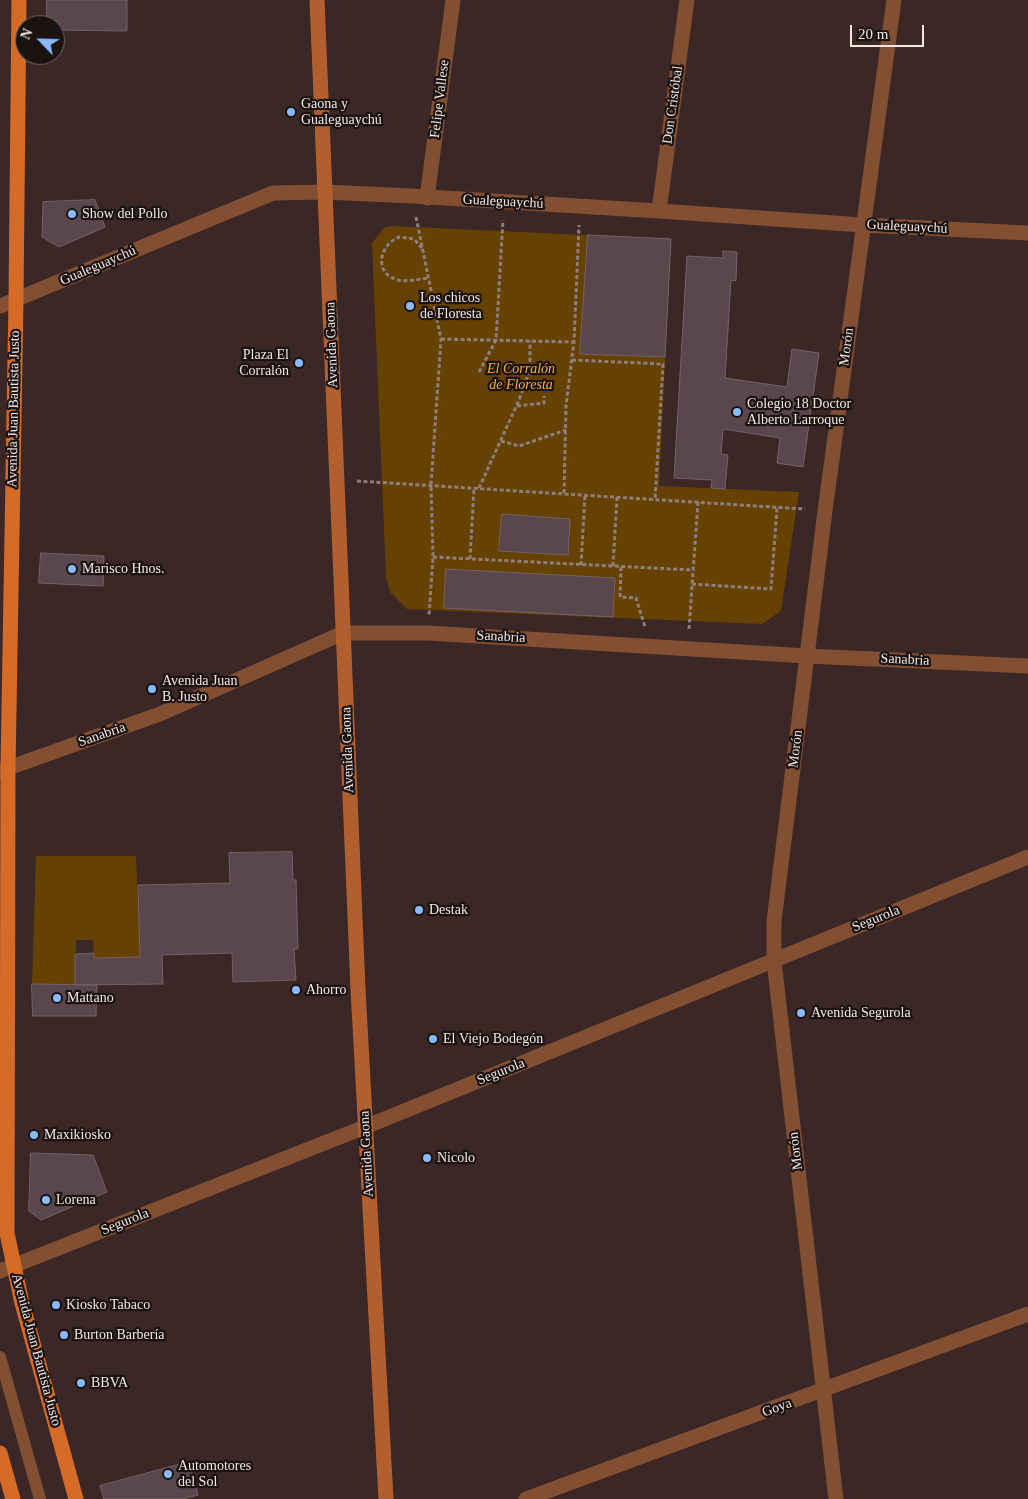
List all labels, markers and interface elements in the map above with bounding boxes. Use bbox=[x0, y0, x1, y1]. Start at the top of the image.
north arrow bbox=[15, 15, 65, 65]
scale bar bbox=[853, 15, 927, 47]
text: N bbox=[18, 26, 36, 42]
text: 20 m bbox=[858, 26, 888, 42]
street label: Felipe Vallese bbox=[427, 59, 453, 139]
street label: Don Cristóbal bbox=[659, 65, 687, 145]
place label: Gaona y Gualeguaychú bbox=[301, 96, 382, 128]
marker: Gaona y Gualeguaychú bbox=[285, 106, 297, 118]
street label: Gualeguaychú bbox=[462, 191, 544, 213]
place label: Show del Pollo bbox=[82, 206, 168, 222]
marker: Show del Pollo bbox=[66, 208, 78, 220]
street label: Gualeguaychú bbox=[866, 216, 948, 238]
street label: Gualeguaychú bbox=[58, 242, 138, 290]
place label: Los chicos de Floresta bbox=[420, 290, 482, 322]
marker: Los chicos de Floresta bbox=[404, 300, 416, 312]
street label: Avenida Gaona bbox=[322, 302, 342, 388]
street label: Morón bbox=[836, 327, 858, 367]
street label: Avenida Juan Bautista Justo bbox=[4, 330, 24, 488]
place label: Plaza El Corralón bbox=[239, 347, 289, 380]
marker: Plaza El Corralón bbox=[293, 357, 305, 369]
park label: El Corralón de Floresta bbox=[487, 361, 555, 394]
place label: Colegio 18 Doctor Alberto Larroque bbox=[747, 396, 851, 428]
marker: Colegio 18 Doctor Alberto Larroque bbox=[731, 406, 743, 418]
place label: Marisco Hnos. bbox=[82, 561, 164, 577]
marker: Marisco Hnos. bbox=[66, 563, 78, 575]
street label: Sanabria bbox=[476, 627, 526, 647]
street label: Sanabria bbox=[880, 650, 930, 670]
place label: Avenida Juan B. Justo bbox=[162, 673, 238, 706]
marker: Avenida Juan B. Justo bbox=[146, 683, 158, 695]
street label: Avenida Gaona bbox=[338, 707, 358, 793]
street label: Sanabria bbox=[76, 719, 128, 751]
street label: Morón bbox=[785, 729, 807, 769]
place label: Destak bbox=[429, 902, 468, 918]
street label: Segurola bbox=[850, 902, 902, 936]
marker: Destak bbox=[413, 904, 425, 916]
place label: Ahorro bbox=[306, 982, 346, 998]
marker: Ahorro bbox=[290, 984, 302, 996]
place label: Mattano bbox=[67, 990, 114, 1006]
marker: Mattano bbox=[51, 992, 63, 1004]
place label: Avenida Segurola bbox=[811, 1005, 911, 1021]
marker: Avenida Segurola bbox=[795, 1007, 807, 1019]
place label: El Viejo Bodegón bbox=[443, 1031, 543, 1047]
marker: El Viejo Bodegón bbox=[427, 1033, 439, 1045]
street label: Segurola bbox=[475, 1055, 527, 1089]
street label: Avenida Gaona bbox=[356, 1110, 378, 1198]
place label: Maxikiosko bbox=[44, 1127, 111, 1143]
marker: Maxikiosko bbox=[28, 1129, 40, 1141]
street label: Morón bbox=[785, 1131, 807, 1171]
place label: Nicolo bbox=[437, 1150, 475, 1166]
marker: Nicolo bbox=[421, 1152, 433, 1164]
place label: Lorena bbox=[56, 1192, 96, 1208]
marker: Lorena bbox=[40, 1194, 52, 1206]
street label: Segurola bbox=[99, 1205, 151, 1239]
street label: Avenida Juan Bautista Justo bbox=[8, 1272, 64, 1428]
place label: Kiosko Tabaco bbox=[66, 1297, 150, 1313]
marker: Kiosko Tabaco bbox=[50, 1299, 62, 1311]
place label: Burton Barbería bbox=[74, 1327, 165, 1343]
marker: Burton Barbería bbox=[58, 1329, 70, 1341]
place label: BBVA bbox=[91, 1375, 128, 1391]
marker: BBVA bbox=[75, 1377, 87, 1389]
street label: Goya bbox=[760, 1395, 794, 1421]
place label: Automotores del Sol bbox=[178, 1458, 251, 1490]
marker: Automotores del Sol bbox=[162, 1468, 174, 1480]

